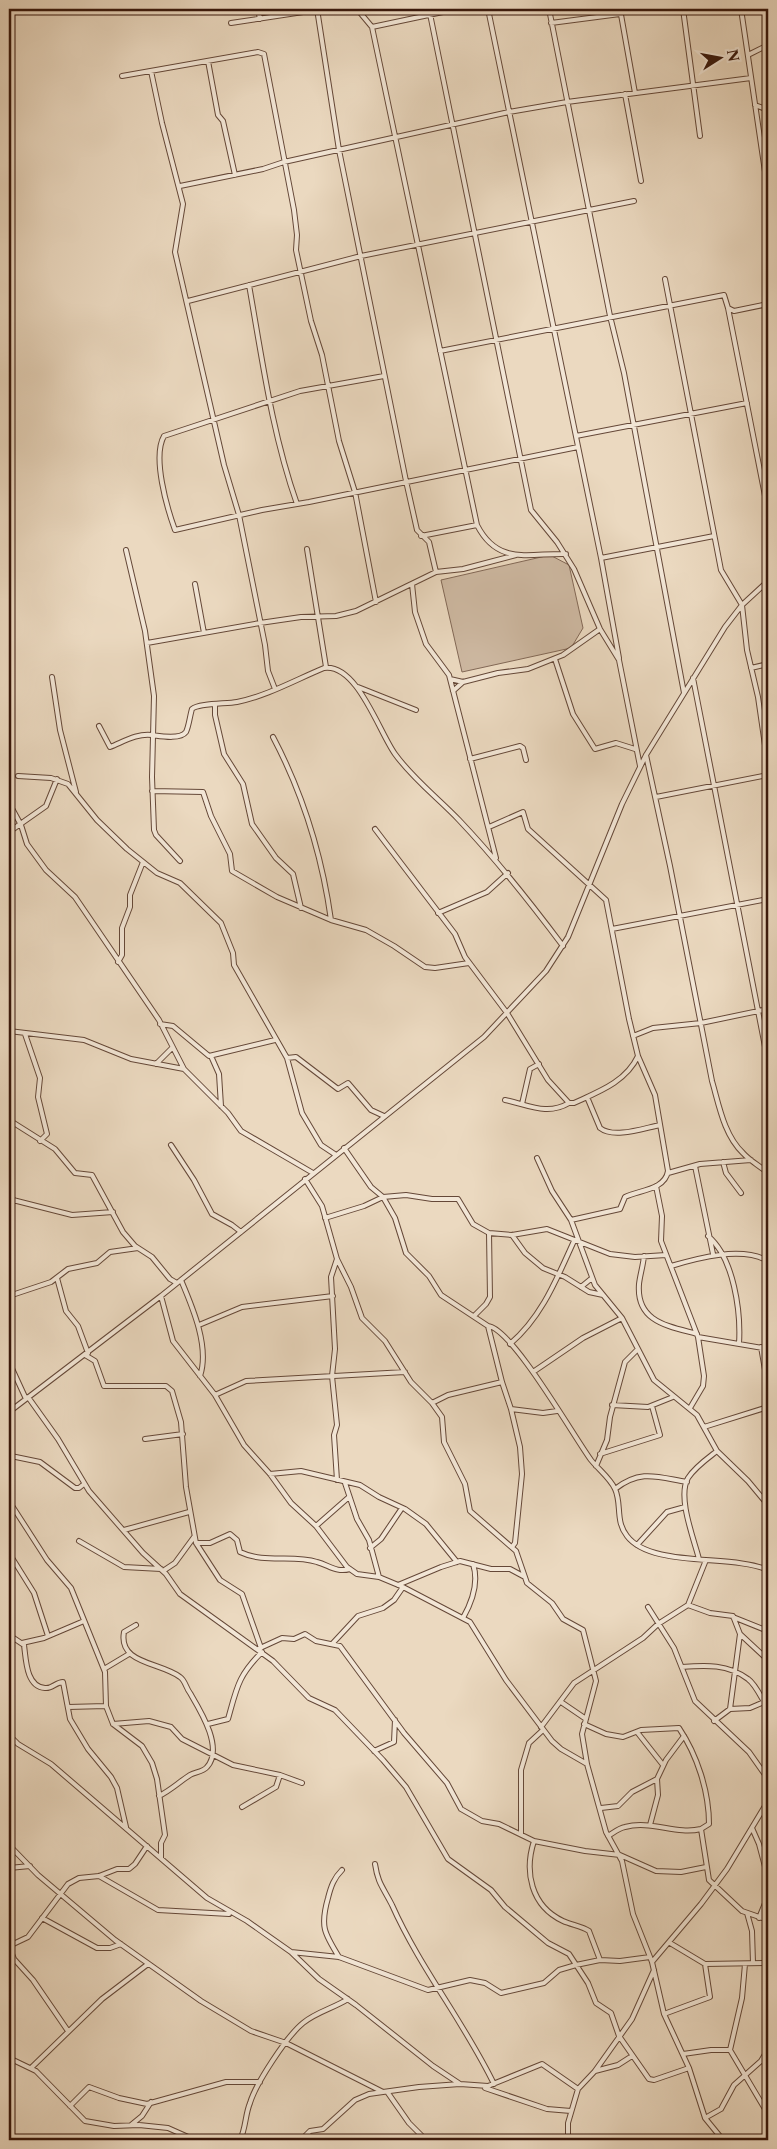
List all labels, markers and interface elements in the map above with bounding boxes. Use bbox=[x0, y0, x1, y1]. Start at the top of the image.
north arrow bbox=[694, 32, 744, 82]
text: N bbox=[723, 48, 743, 63]

